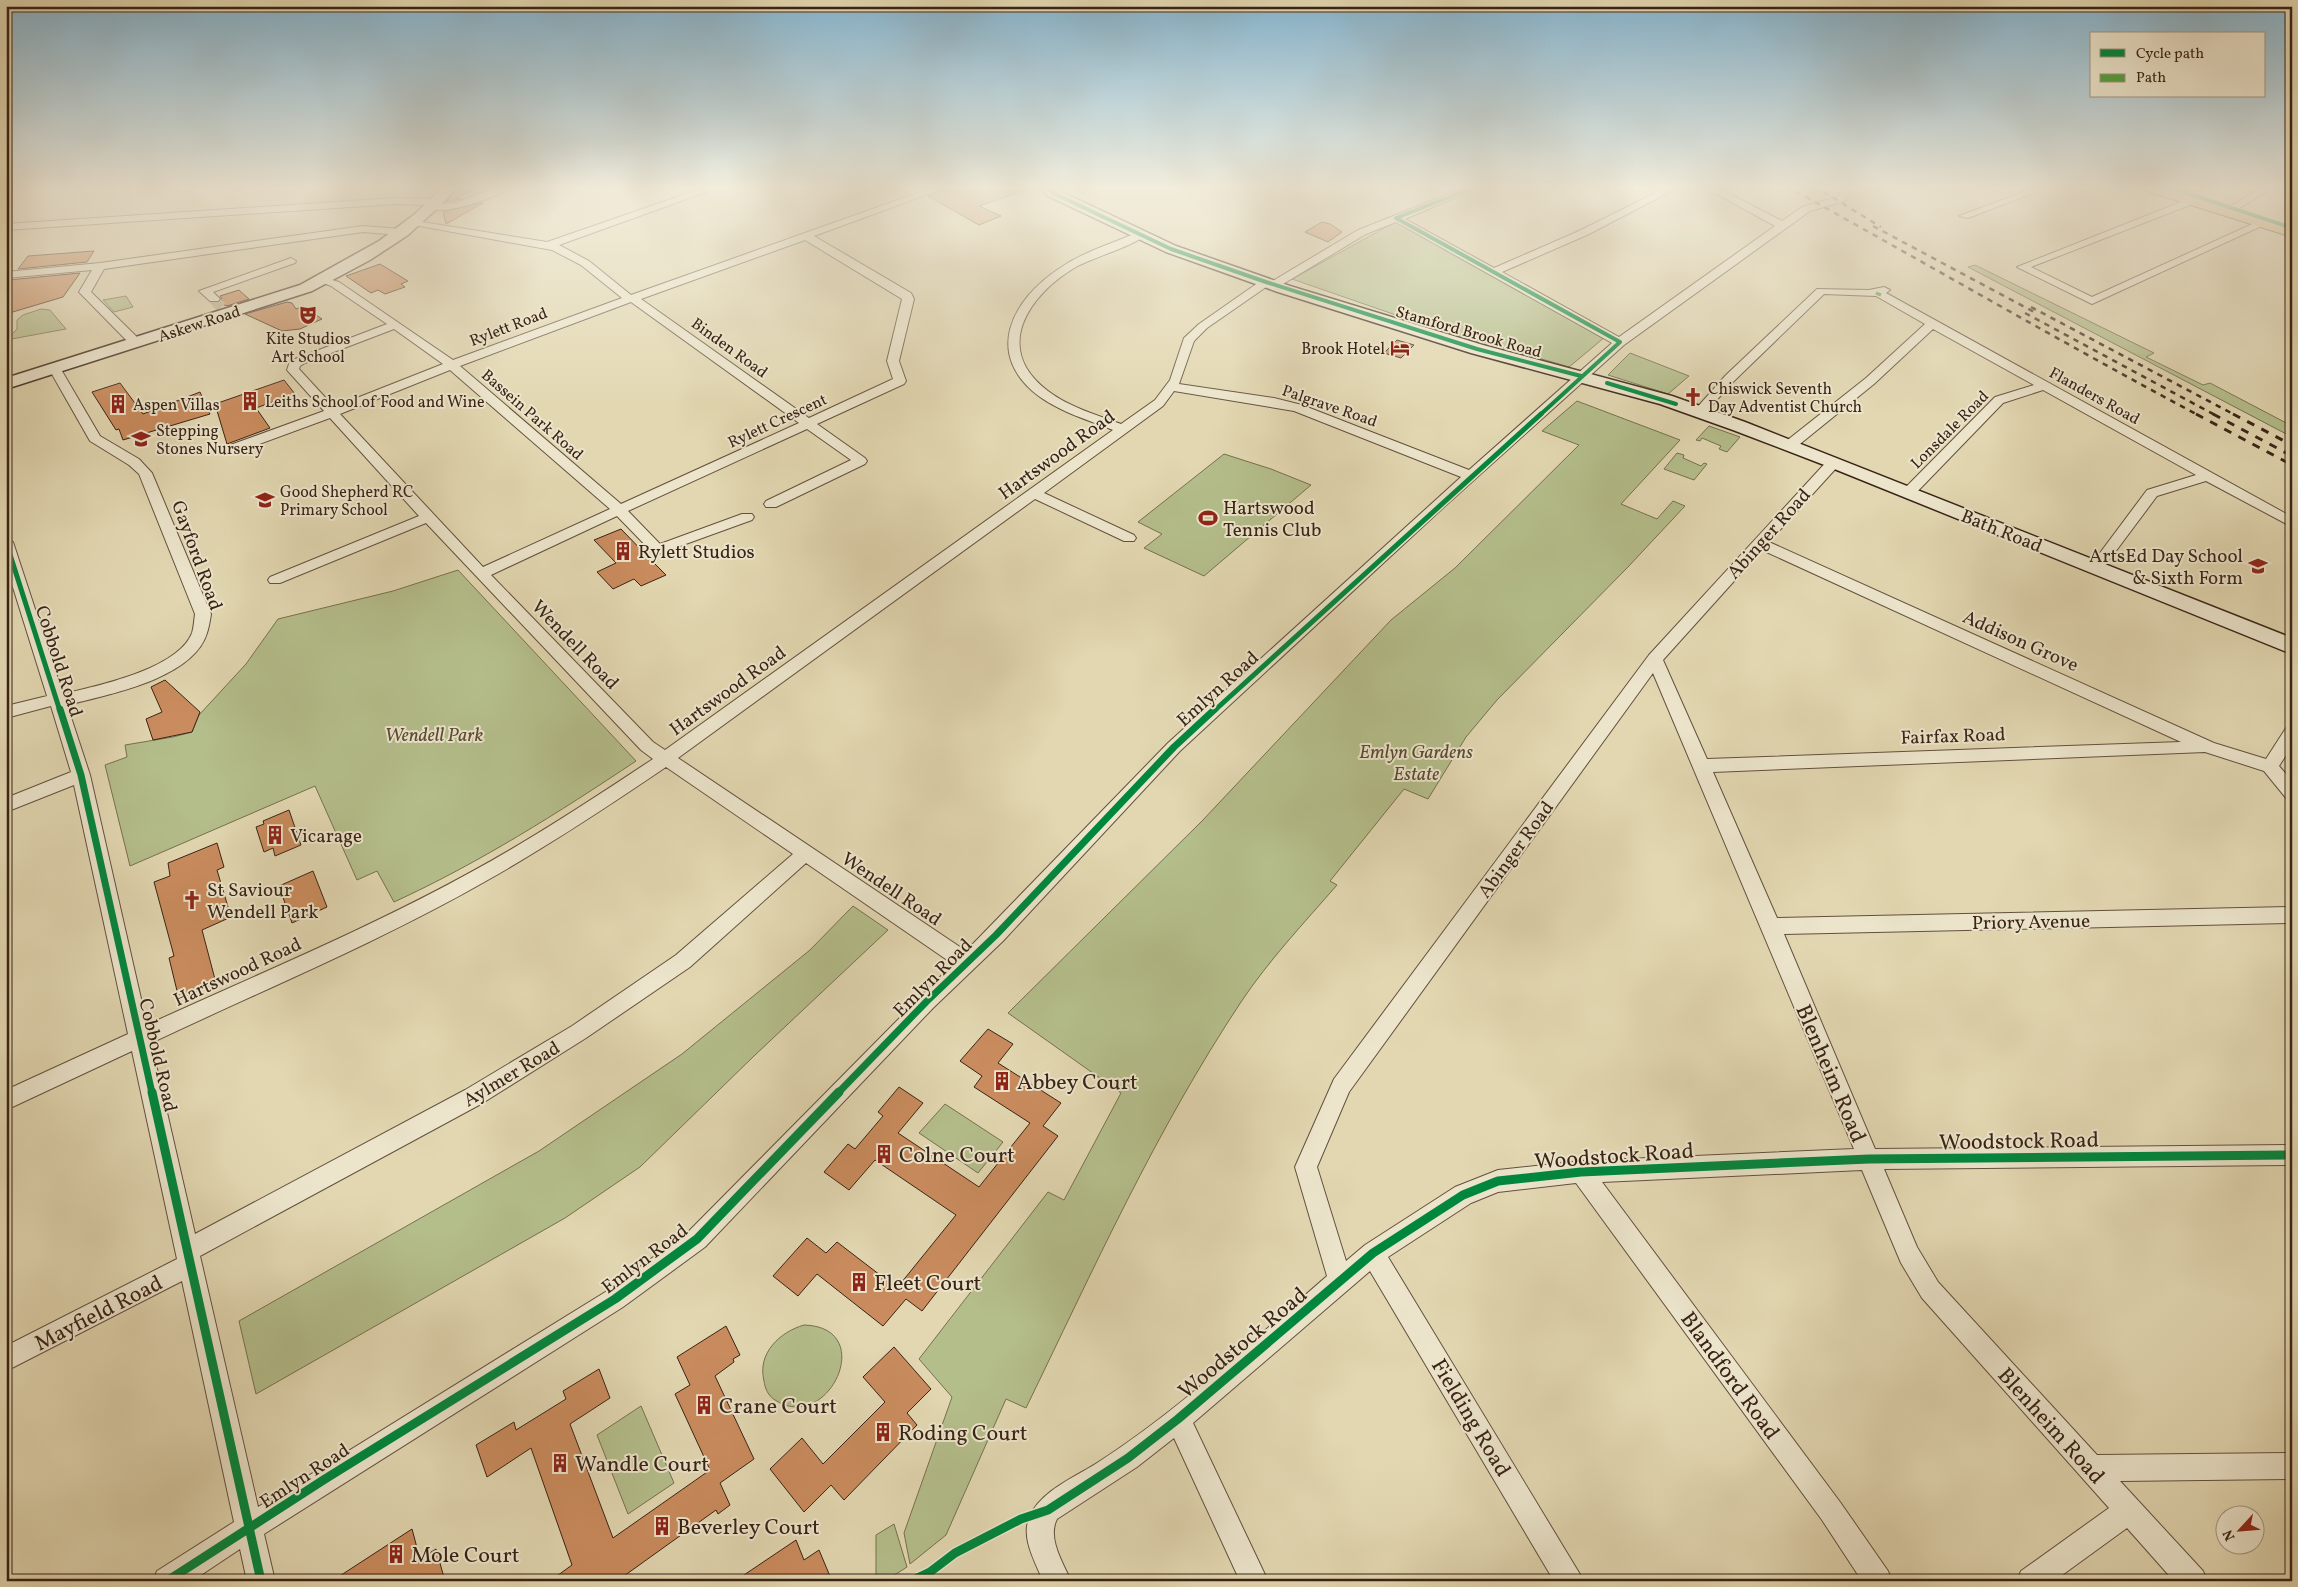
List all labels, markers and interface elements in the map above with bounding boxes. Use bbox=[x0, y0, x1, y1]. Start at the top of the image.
legend bbox=[2090, 32, 2266, 98]
text: Cycle path bbox=[2136, 44, 2204, 65]
text: Path bbox=[2136, 68, 2166, 89]
street label: Askew Road bbox=[156, 301, 244, 349]
street label: Stamford Brook Road bbox=[1393, 302, 1544, 364]
street label: Rylett Road bbox=[467, 303, 551, 353]
theatre icon: Kite Studios Art School bbox=[297, 304, 319, 326]
street label: Binden Road bbox=[686, 313, 772, 384]
place label: Kite Studios Art School bbox=[266, 329, 350, 369]
hotel icon: Brook Hotel bbox=[1389, 337, 1411, 359]
place label: Brook Hotel bbox=[1301, 339, 1385, 361]
street label: Flanders Road bbox=[2045, 363, 2143, 431]
street label: Bassein Park Road bbox=[476, 365, 588, 466]
place label: Chiswick Seventh Day Adventist Church bbox=[1708, 379, 1862, 419]
street label: Palgrave Road bbox=[1279, 380, 1380, 434]
church icon: Chiswick Seventh Day Adventist Church bbox=[1682, 386, 1704, 408]
street label: Lonsdale Road bbox=[1906, 386, 1994, 474]
street label: Rylett Crescent bbox=[725, 389, 831, 454]
building icon: Leiths School of Food and Wine bbox=[239, 390, 261, 412]
place label: Leiths School of Food and Wine bbox=[265, 392, 485, 414]
building icon: Aspen Villas bbox=[107, 393, 129, 415]
place label: Aspen Villas bbox=[133, 395, 220, 417]
street label: Hartswood Road bbox=[994, 404, 1121, 507]
place label: Stepping Stones Nursery bbox=[156, 421, 264, 461]
school or university icon: Stepping Stones Nursery bbox=[130, 428, 152, 450]
place label: Good Shepherd RC Primary School bbox=[280, 482, 413, 522]
street label: Abinger Road bbox=[1722, 483, 1817, 585]
school or university icon: Good Shepherd RC Primary School bbox=[254, 489, 276, 511]
place label: Hartswood Tennis Club bbox=[1223, 496, 1321, 544]
street label: Gayford Road bbox=[164, 497, 228, 614]
street label: Bath Road bbox=[1957, 504, 2046, 560]
sports icon: Hartswood Tennis Club bbox=[1197, 507, 1219, 529]
building icon: Rylett Studios bbox=[612, 540, 634, 562]
place label: Rylett Studios bbox=[638, 540, 755, 566]
place label: ArtsEd Day School & Sixth Form bbox=[2089, 544, 2243, 592]
school or university icon: ArtsEd Day School & Sixth Form bbox=[2247, 555, 2269, 577]
street label: Wendell Road bbox=[525, 595, 624, 696]
street label: Cobbold Road bbox=[28, 602, 88, 721]
street label: Addison Grove bbox=[1958, 605, 2082, 679]
street label: Hartswood Road bbox=[665, 640, 792, 743]
street label: Emlyn Road bbox=[1172, 646, 1265, 733]
street label: Fairfax Road bbox=[1900, 722, 2006, 752]
park label: Wendell Park bbox=[385, 723, 483, 749]
park label: Emlyn Gardens Estate bbox=[1359, 740, 1473, 788]
street label: Abinger Road bbox=[1473, 796, 1561, 904]
building icon: Vicarage bbox=[264, 824, 286, 846]
place label: Vicarage bbox=[290, 824, 362, 850]
street label: Wendell Road bbox=[836, 847, 946, 933]
place label: St Saviour Wendell Park bbox=[207, 878, 319, 926]
church icon: St Saviour Wendell Park bbox=[181, 889, 203, 911]
street label: Priory Avenue bbox=[1972, 909, 2090, 937]
street label: Hartswood Road bbox=[170, 932, 306, 1014]
street label: Emlyn Road bbox=[888, 933, 979, 1024]
street label: Cobbold Road bbox=[131, 996, 183, 1115]
street label: Blenheim Road bbox=[1787, 1000, 1873, 1148]
street label: Aylmer Road bbox=[459, 1036, 565, 1114]
place label: Abbey Court bbox=[1017, 1068, 1138, 1099]
building icon: Abbey Court bbox=[991, 1070, 1013, 1092]
street label: Woodstock Road bbox=[1939, 1126, 2099, 1159]
street label: Woodstock Road bbox=[1533, 1136, 1695, 1179]
place label: Colne Court bbox=[899, 1141, 1015, 1172]
building icon: Colne Court bbox=[873, 1143, 895, 1165]
street label: Emlyn Road bbox=[597, 1218, 694, 1301]
street label: Mayfield Road bbox=[30, 1269, 169, 1360]
place label: Fleet Court bbox=[874, 1269, 982, 1300]
building icon: Fleet Court bbox=[848, 1271, 870, 1293]
street label: Woodstock Road bbox=[1172, 1281, 1315, 1407]
street label: Blandford Road bbox=[1672, 1306, 1786, 1447]
street label: Fielding Road bbox=[1422, 1353, 1517, 1483]
street label: Blenheim Road bbox=[1989, 1361, 2111, 1492]
place label: Crane Court bbox=[719, 1392, 837, 1423]
building icon: Crane Court bbox=[693, 1394, 715, 1416]
place label: Roding Court bbox=[898, 1419, 1028, 1450]
building icon: Roding Court bbox=[872, 1421, 894, 1443]
street label: Emlyn Road bbox=[255, 1438, 355, 1515]
place label: Wandle Court bbox=[575, 1450, 709, 1481]
building icon: Wandle Court bbox=[549, 1452, 571, 1474]
north arrow bbox=[2216, 1504, 2266, 1554]
place label: Beverley Court bbox=[677, 1513, 820, 1544]
building icon: Beverley Court bbox=[651, 1515, 673, 1537]
text: N bbox=[2219, 1526, 2240, 1544]
place label: Mole Court bbox=[411, 1541, 520, 1572]
building icon: Mole Court bbox=[385, 1543, 407, 1565]

